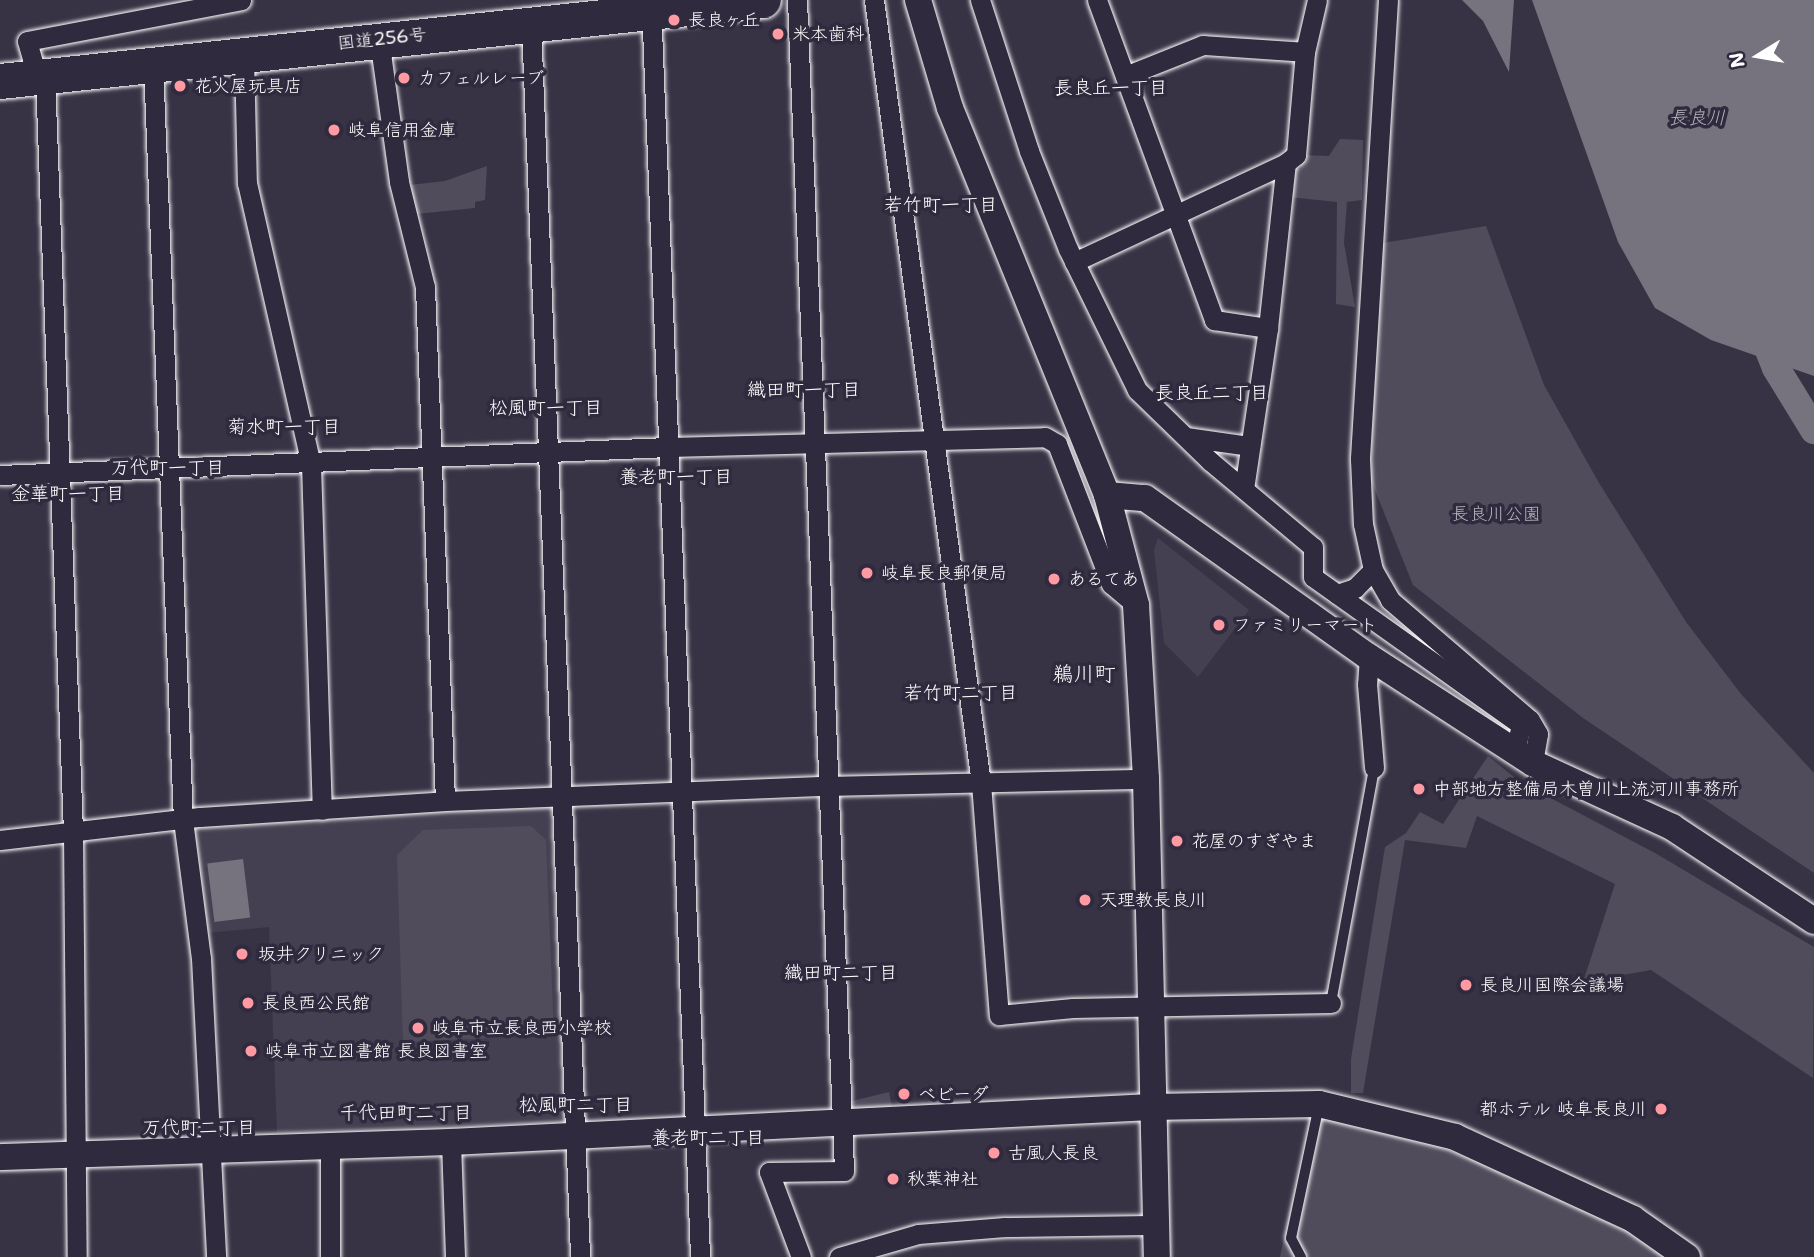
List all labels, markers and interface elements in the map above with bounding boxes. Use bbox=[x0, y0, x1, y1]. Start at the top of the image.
place label: 長良ヶ丘 bbox=[688, 9, 760, 31]
marker: 長良ヶ丘 bbox=[666, 12, 682, 28]
north arrow bbox=[1723, 21, 1793, 91]
place label: 米本歯科 bbox=[792, 23, 864, 45]
street label: 国道256号 bbox=[336, 24, 428, 54]
marker: 米本歯科 bbox=[770, 26, 786, 42]
text: N bbox=[1723, 50, 1751, 70]
place label: カフェルレーブ bbox=[418, 67, 545, 89]
marker: カフェルレーブ bbox=[396, 70, 412, 86]
place label: 花火屋玩具店 bbox=[194, 75, 302, 97]
district label: 長良丘一丁目 bbox=[1054, 77, 1168, 99]
marker: 花火屋玩具店 bbox=[172, 78, 188, 94]
water label: 長良川 bbox=[1669, 107, 1725, 129]
place label: 岐阜信用金庫 bbox=[348, 119, 456, 141]
marker: 岐阜信用金庫 bbox=[326, 122, 342, 138]
district label: 若竹町一丁目 bbox=[884, 194, 998, 216]
district label: 織田町一丁目 bbox=[747, 379, 861, 401]
district label: 長良丘二丁目 bbox=[1155, 382, 1269, 404]
district label: 松風町一丁目 bbox=[489, 397, 603, 419]
district label: 菊水町一丁目 bbox=[227, 416, 341, 438]
district label: 万代町一丁目 bbox=[111, 457, 225, 479]
district label: 養老町一丁目 bbox=[619, 466, 733, 488]
district label: 金華町一丁目 bbox=[11, 483, 125, 505]
park label: 長良川公園 bbox=[1451, 503, 1541, 525]
place label: 岐阜長良郵便局 bbox=[881, 562, 1007, 584]
marker: 岐阜長良郵便局 bbox=[859, 565, 875, 581]
place label: あるてあ bbox=[1068, 568, 1140, 590]
marker: あるてあ bbox=[1046, 571, 1062, 587]
place label: ファミリーマート bbox=[1233, 614, 1377, 636]
marker: ファミリーマート bbox=[1211, 617, 1227, 633]
district label: 鵜川町 bbox=[1053, 661, 1115, 687]
district label: 若竹町二丁目 bbox=[904, 682, 1018, 704]
place label: 中部地方整備局木曽川上流河川事務所 bbox=[1433, 778, 1739, 800]
marker: 中部地方整備局木曽川上流河川事務所 bbox=[1411, 781, 1427, 797]
place label: 花屋のすぎやま bbox=[1191, 830, 1317, 852]
marker: 花屋のすぎやま bbox=[1169, 833, 1185, 849]
place label: 天理教長良川 bbox=[1099, 889, 1207, 911]
marker: 天理教長良川 bbox=[1077, 892, 1093, 908]
place label: 坂井クリニック bbox=[258, 943, 384, 965]
marker: 坂井クリニック bbox=[232, 944, 252, 964]
district label: 織田町二丁目 bbox=[784, 962, 898, 984]
place label: 長良川国際会議場 bbox=[1480, 974, 1624, 996]
marker: 長良川国際会議場 bbox=[1458, 977, 1474, 993]
place label: 長良西公民館 bbox=[262, 992, 370, 1014]
marker: 長良西公民館 bbox=[240, 995, 256, 1011]
place label: 岐阜市立長良西小学校 bbox=[432, 1017, 612, 1039]
marker: 岐阜市立長良西小学校 bbox=[410, 1020, 426, 1036]
place label: 岐阜市立図書館 長良図書室 bbox=[265, 1040, 487, 1062]
marker: 岐阜市立図書館 長良図書室 bbox=[243, 1043, 259, 1059]
place label: ベビーダ bbox=[918, 1083, 989, 1105]
marker: ベビーダ bbox=[896, 1086, 912, 1102]
district label: 松風町二丁目 bbox=[519, 1094, 633, 1116]
place label: 都ホテル 岐阜長良川 bbox=[1479, 1098, 1647, 1120]
marker: 都ホテル 岐阜長良川 bbox=[1653, 1101, 1669, 1117]
district label: 千代田町二丁目 bbox=[340, 1102, 472, 1124]
district label: 万代町二丁目 bbox=[142, 1117, 256, 1139]
district label: 養老町二丁目 bbox=[651, 1127, 765, 1149]
place label: 古風人長良 bbox=[1008, 1142, 1098, 1164]
marker: 古風人長良 bbox=[986, 1145, 1002, 1161]
place label: 秋葉神社 bbox=[907, 1168, 979, 1190]
marker: 秋葉神社 bbox=[885, 1171, 901, 1187]

